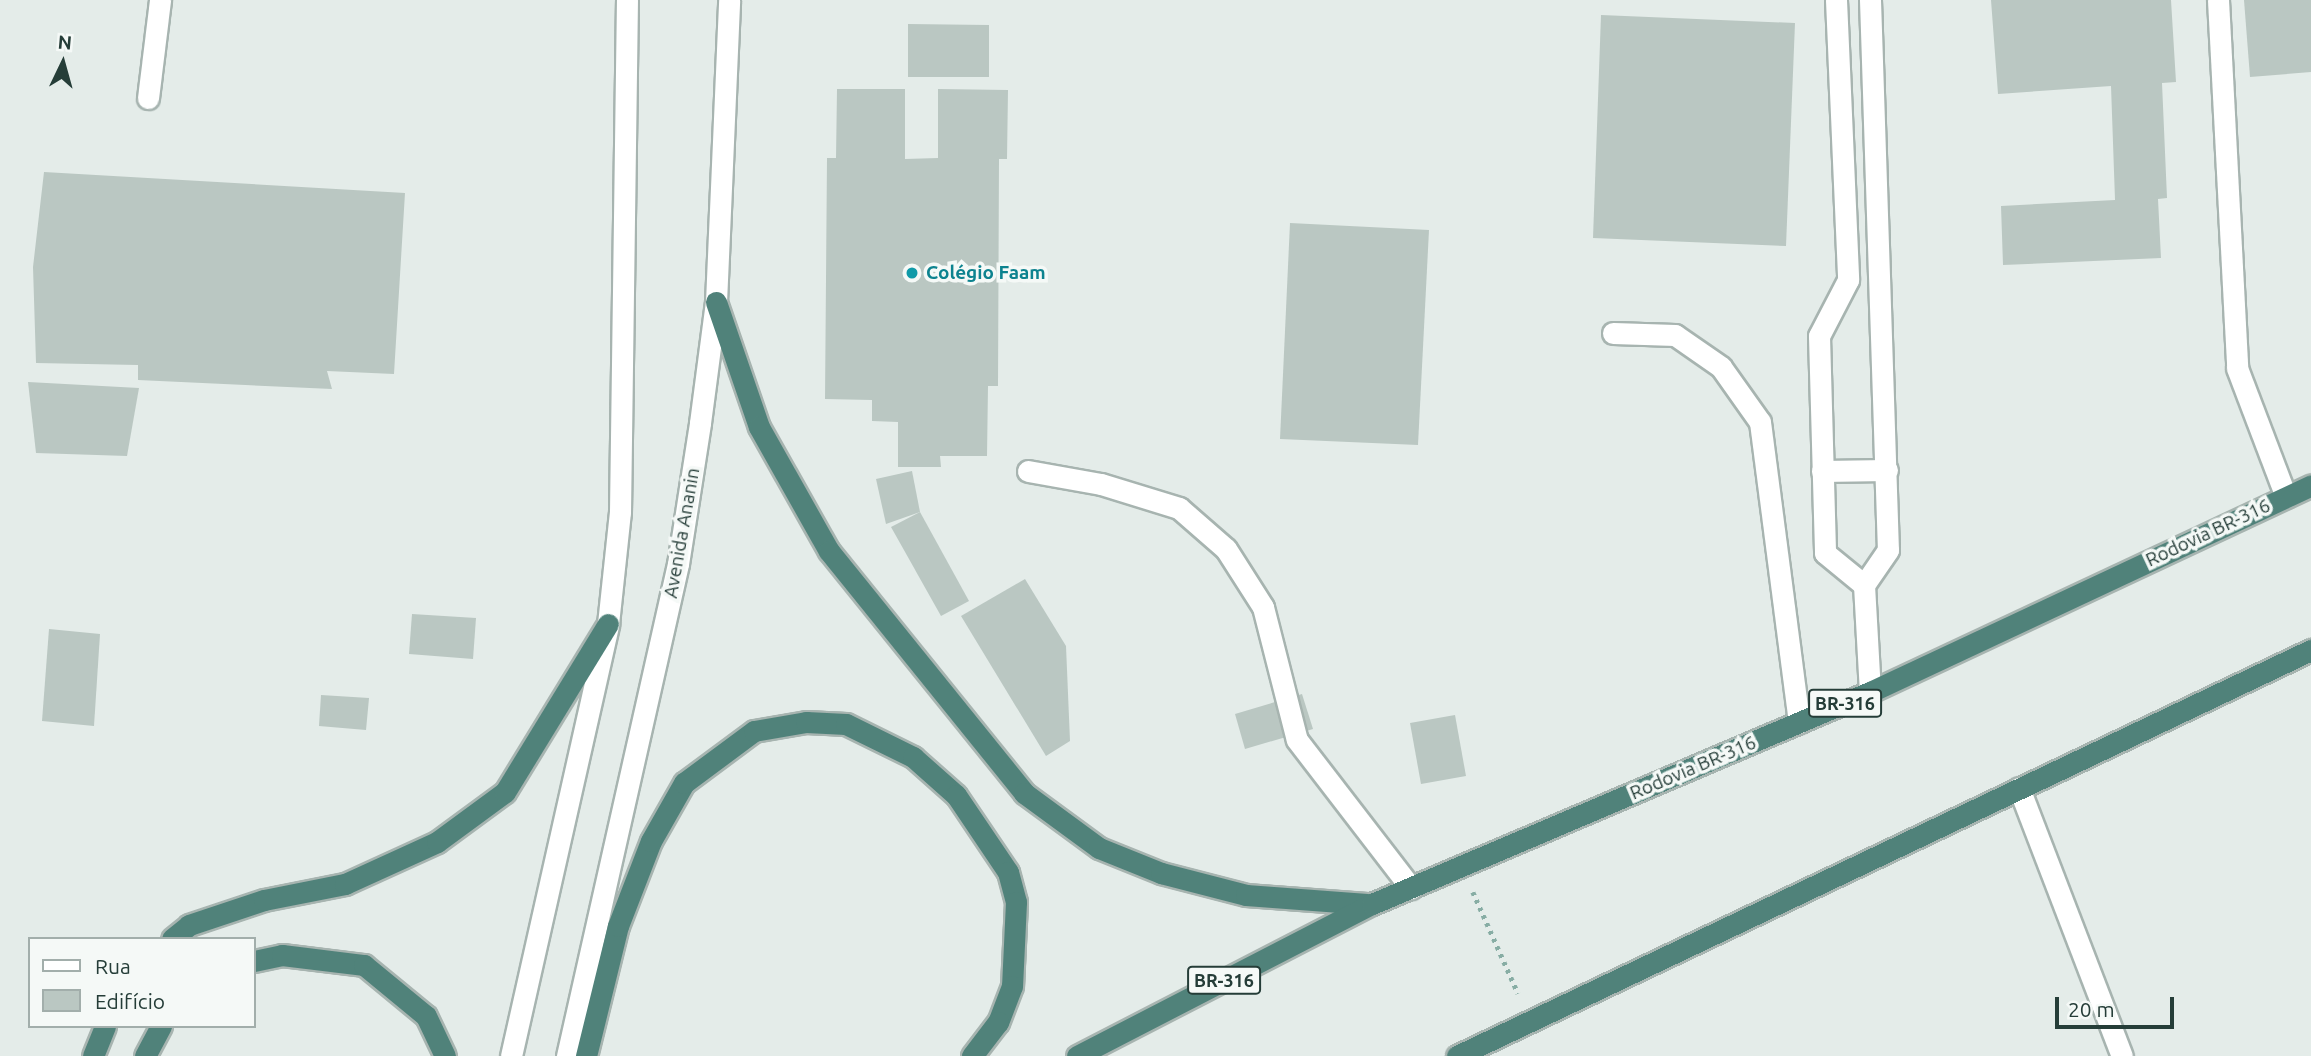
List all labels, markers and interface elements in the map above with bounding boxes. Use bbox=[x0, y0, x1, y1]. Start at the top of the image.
north arrow bbox=[28, 28, 98, 98]
text: N bbox=[57, 31, 73, 54]
place label: Colégio Faam bbox=[926, 262, 1046, 284]
marker: Colégio Faam bbox=[904, 265, 920, 281]
street label: Avenida Ananin bbox=[659, 466, 705, 600]
street label: Rodovia BR-316 bbox=[2142, 494, 2274, 572]
road number: BR-316 bbox=[1806, 688, 1884, 718]
street label: Rodovia BR-316 bbox=[1627, 731, 1759, 805]
legend bbox=[28, 937, 256, 1028]
text: Rua bbox=[95, 954, 131, 978]
road number: BR-316 bbox=[1186, 965, 1262, 995]
scale bar bbox=[2059, 982, 2178, 1026]
text: Edifício bbox=[95, 989, 165, 1013]
text: 20 m bbox=[2068, 997, 2115, 1021]

